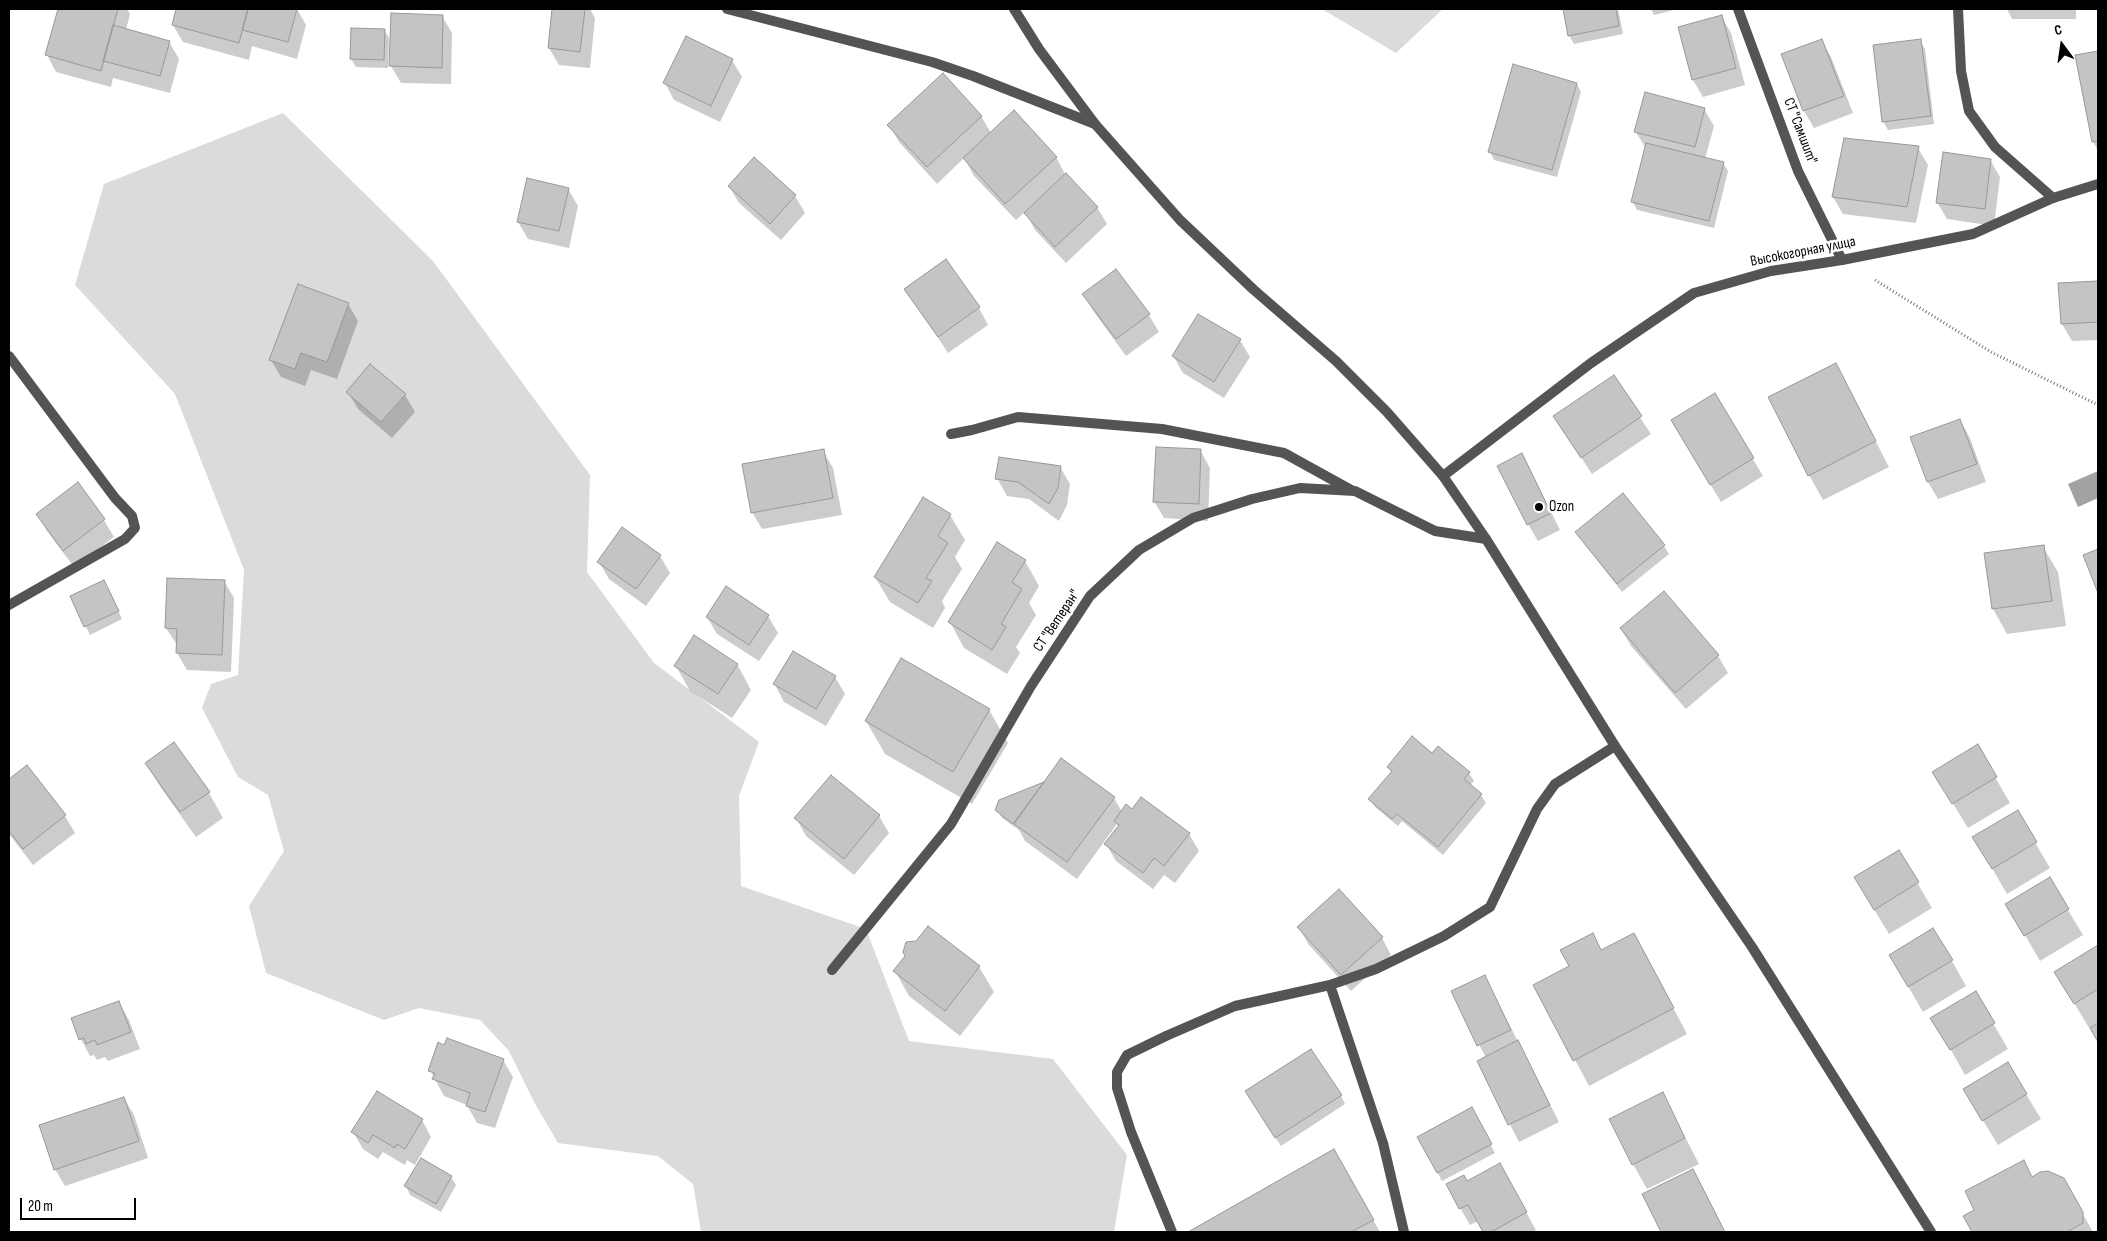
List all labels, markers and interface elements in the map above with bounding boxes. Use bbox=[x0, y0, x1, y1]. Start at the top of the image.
north arrow bbox=[2037, 20, 2087, 70]
text: С bbox=[2053, 21, 2064, 39]
street label: СТ "Самшит" bbox=[1779, 95, 1821, 167]
street label: Высокогорная улица bbox=[1749, 233, 1857, 271]
place label: Ozon bbox=[1549, 498, 1574, 516]
marker: Ozon bbox=[1533, 501, 1545, 513]
street label: СТ "Ветеран" bbox=[1030, 587, 1084, 655]
scale bar bbox=[22, 1188, 139, 1220]
text: 20 m bbox=[28, 1197, 53, 1216]

